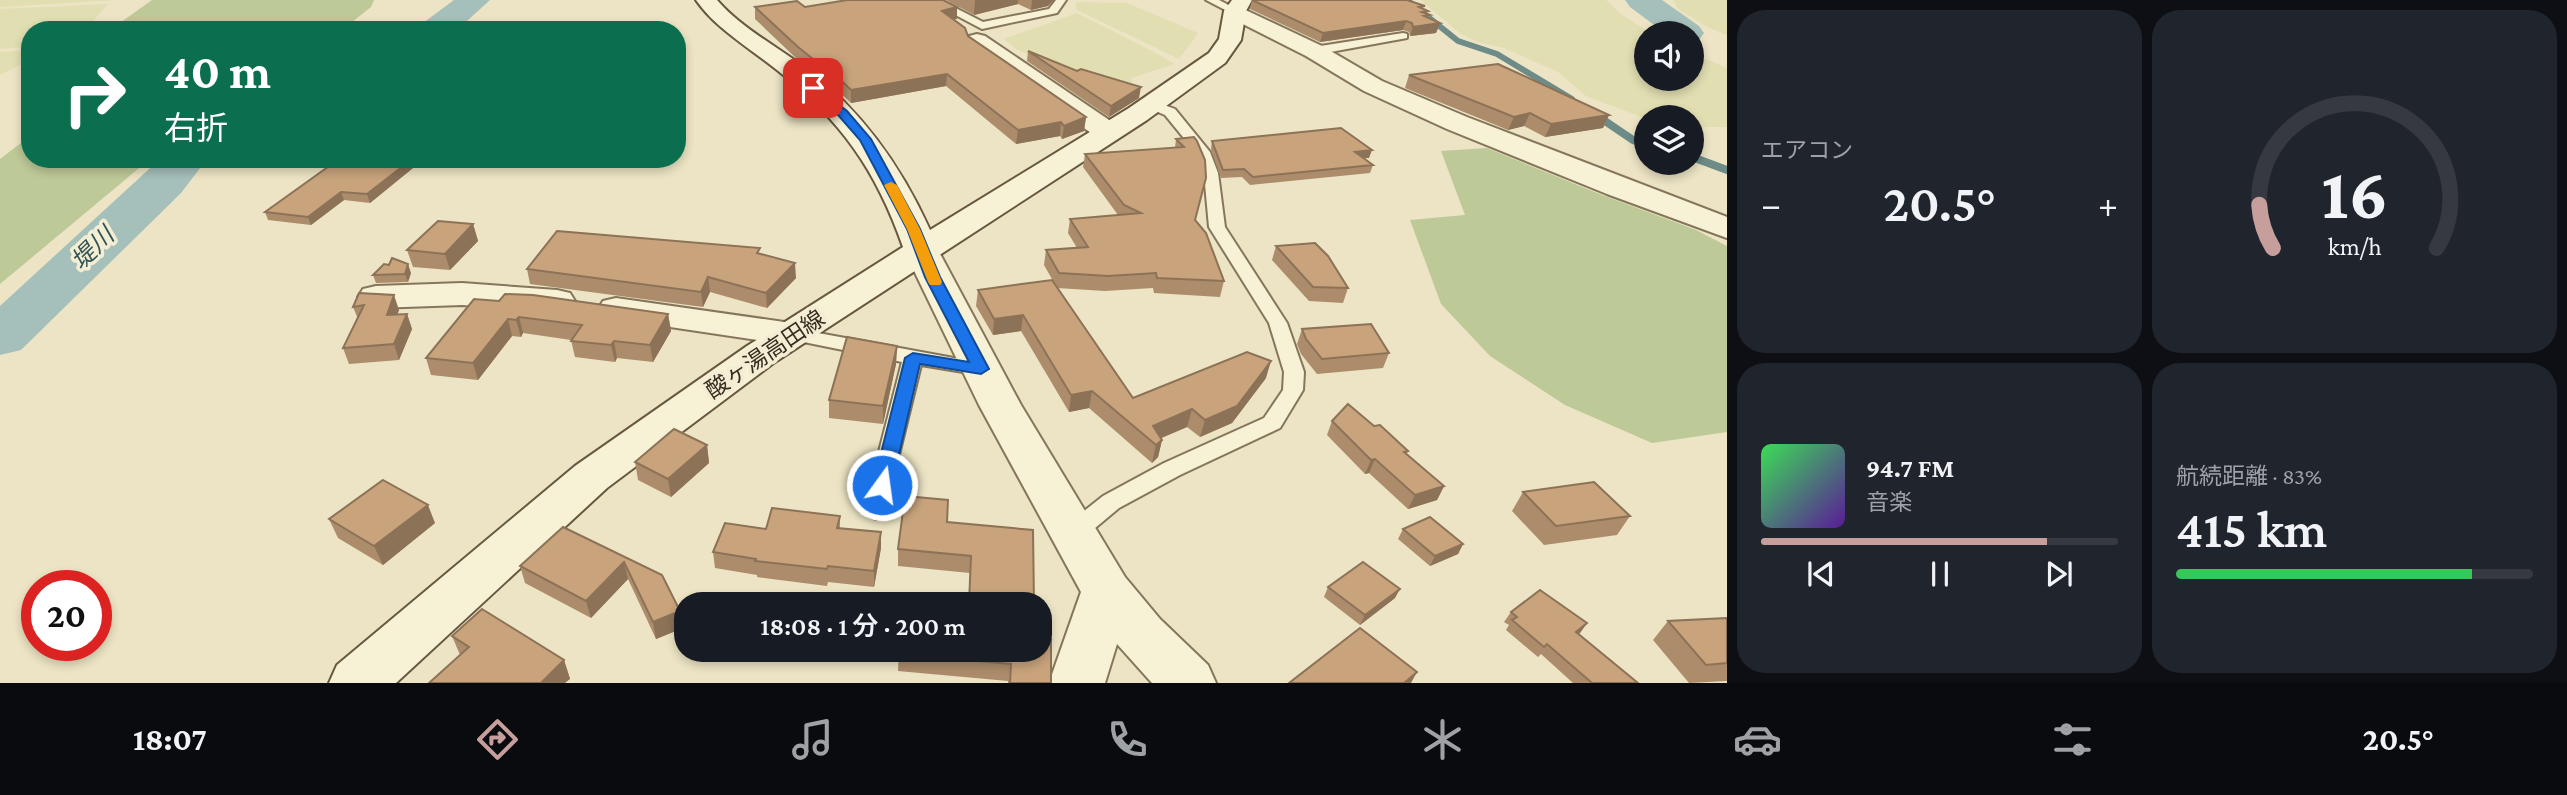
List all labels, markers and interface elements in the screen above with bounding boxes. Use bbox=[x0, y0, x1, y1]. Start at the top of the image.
map controls bbox=[1634, 21, 1704, 175]
button: sound bbox=[1634, 21, 1704, 91]
text: 40 m bbox=[164, 44, 271, 99]
icon: right bbox=[49, 49, 140, 140]
pin bbox=[783, 58, 843, 118]
icon: arrive bbox=[794, 69, 832, 107]
button: layers bbox=[1634, 105, 1704, 175]
text: 右折 bbox=[164, 110, 228, 146]
text: エアコン bbox=[1761, 137, 1853, 163]
text: 16 bbox=[2321, 153, 2388, 234]
text: 20.5° bbox=[1883, 174, 1996, 232]
text: − bbox=[1761, 183, 1781, 225]
text: + bbox=[2098, 183, 2118, 225]
water label: 堤川 bbox=[65, 220, 121, 274]
text: km/h bbox=[2328, 232, 2381, 259]
street label: 酸ヶ湯高田線 bbox=[701, 305, 829, 403]
position arrow bbox=[845, 448, 919, 522]
text: 94.7 FM bbox=[1866, 454, 1954, 483]
text: 航続距離 · 83% bbox=[2176, 463, 2322, 489]
text: 音楽 bbox=[1866, 489, 1912, 515]
text: 415 km bbox=[2176, 500, 2327, 558]
icon: previous bbox=[1802, 555, 1840, 593]
icon: pause bbox=[1921, 555, 1959, 593]
icon: next bbox=[2040, 555, 2078, 593]
speed limit sign: 20 bbox=[21, 570, 112, 661]
text: 18:08 · 1 分 · 200 m bbox=[760, 612, 966, 641]
icon: directions bbox=[473, 715, 522, 764]
icon: music bbox=[788, 715, 837, 764]
icon: phone bbox=[1103, 715, 1152, 764]
icon: climate bbox=[1418, 715, 1467, 764]
icon: car bbox=[1733, 715, 1782, 764]
icon: filters bbox=[2048, 715, 2097, 764]
text: 18:07 bbox=[133, 721, 207, 757]
text: 20.5° bbox=[2363, 721, 2434, 757]

